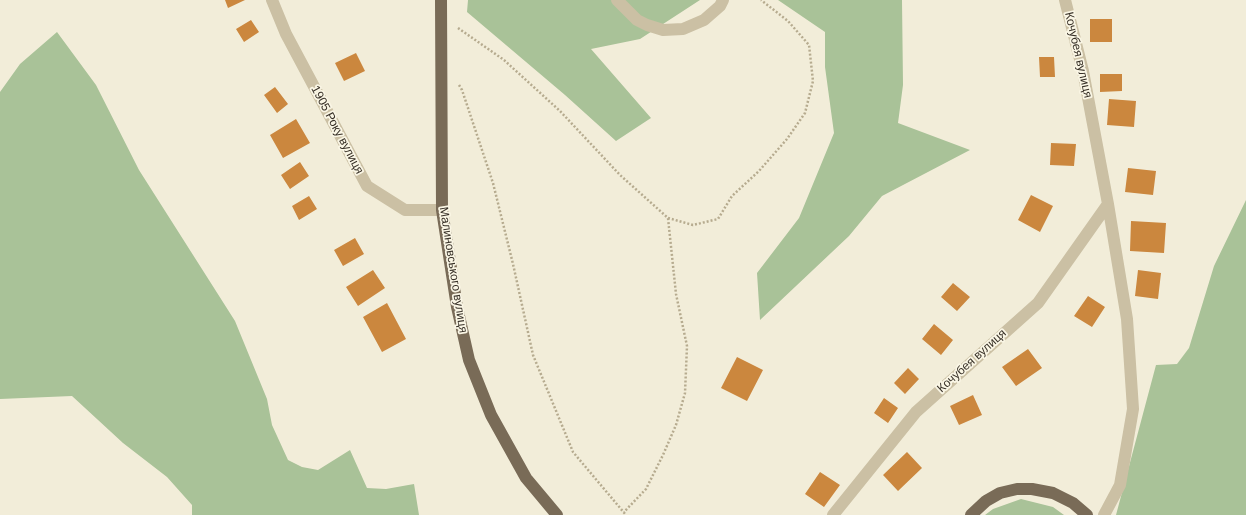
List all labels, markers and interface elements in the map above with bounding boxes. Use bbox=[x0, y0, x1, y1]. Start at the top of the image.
street label: Кочубея вулиця bbox=[1061, 11, 1095, 99]
street label: 1905 Року вулиця bbox=[308, 83, 366, 177]
street label: Малиновського вулиця bbox=[436, 206, 470, 334]
street label: Кочубея вулиця bbox=[935, 326, 1009, 396]

